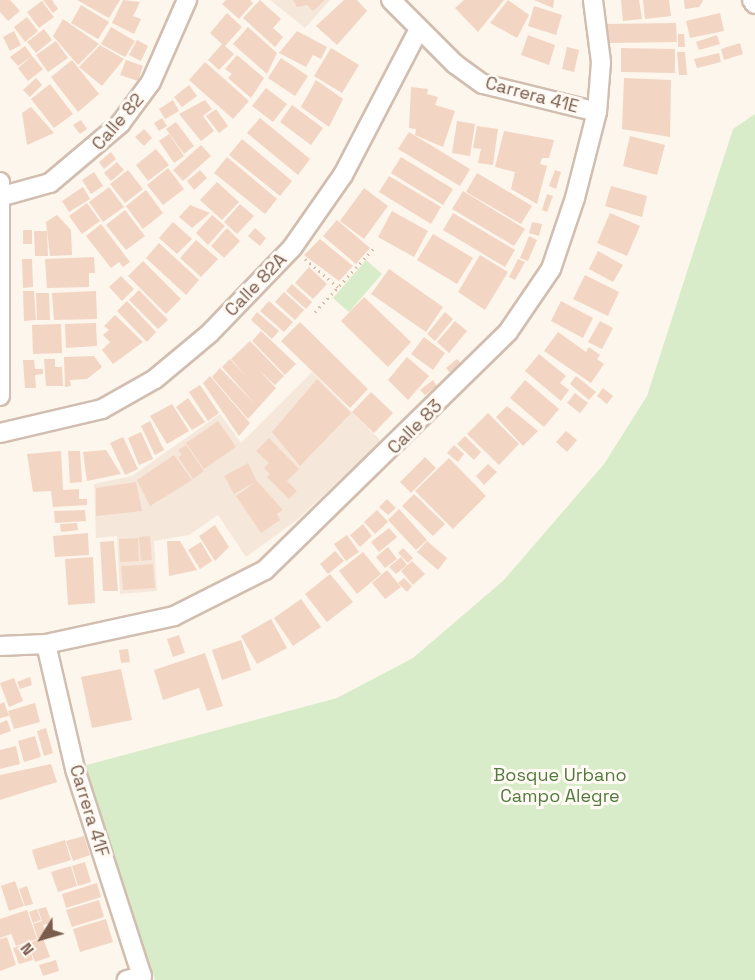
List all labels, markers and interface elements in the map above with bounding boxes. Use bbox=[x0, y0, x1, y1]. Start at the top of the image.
street label: Carrera 41E bbox=[483, 72, 581, 118]
street label: Calle 82 bbox=[88, 89, 148, 155]
street label: Calle 82A bbox=[221, 249, 291, 321]
street label: Calle 83 bbox=[383, 395, 447, 459]
street label: Carrera 41F bbox=[65, 762, 113, 860]
park label: Bosque Urbano Campo Alegre bbox=[493, 765, 627, 808]
north arrow bbox=[12, 908, 72, 968]
text: N bbox=[16, 939, 39, 960]

